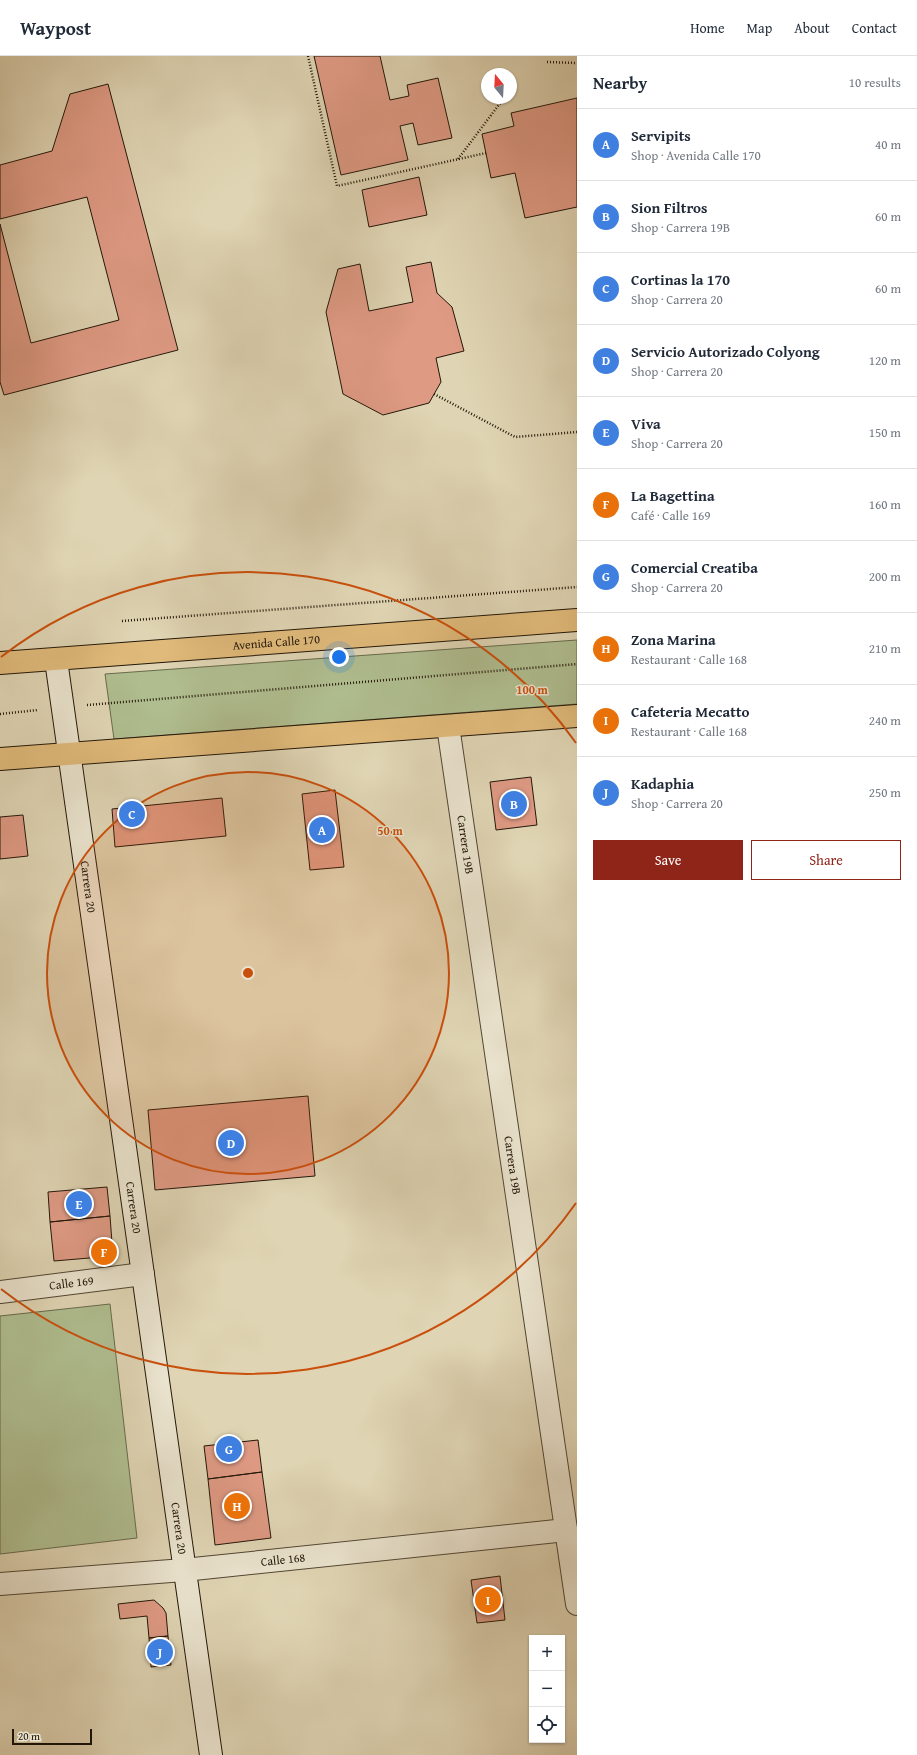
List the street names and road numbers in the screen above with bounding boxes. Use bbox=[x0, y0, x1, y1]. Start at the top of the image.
street label: Avenida Calle 170 bbox=[232, 630, 321, 654]
street label: Carrera 19B bbox=[453, 814, 479, 875]
street label: Carrera 20 bbox=[77, 860, 101, 914]
street label: Carrera 19B bbox=[500, 1135, 526, 1196]
street label: Carrera 20 bbox=[122, 1180, 146, 1235]
street label: Calle 169 bbox=[48, 1271, 95, 1294]
street label: Carrera 20 bbox=[167, 1501, 192, 1556]
street label: Calle 168 bbox=[260, 1548, 306, 1570]

